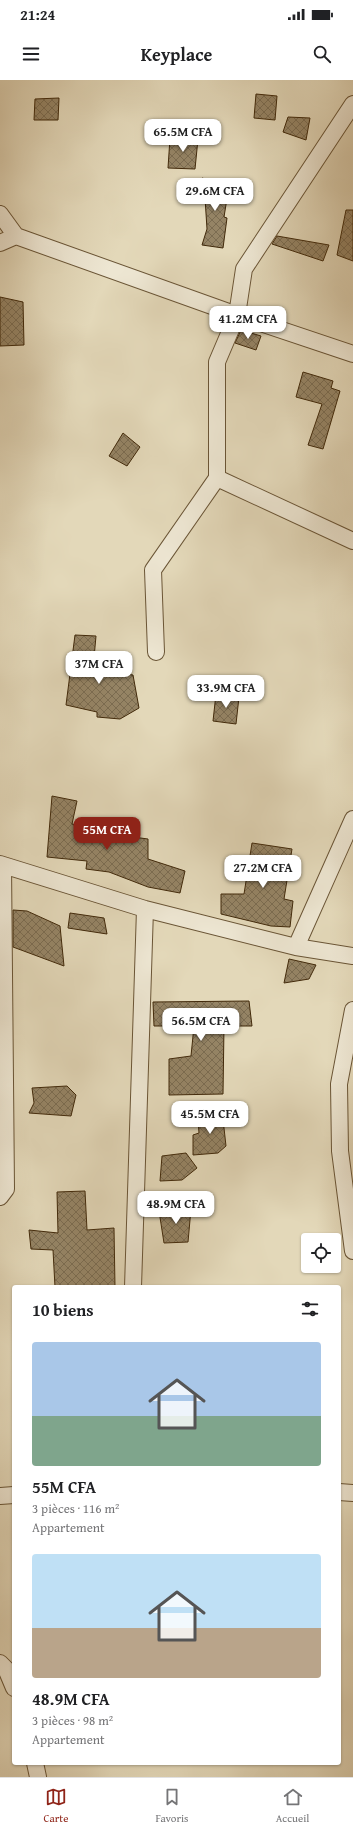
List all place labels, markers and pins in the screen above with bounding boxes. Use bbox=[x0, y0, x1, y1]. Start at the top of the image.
pin: 65.5M CFA bbox=[137, 119, 229, 153]
pin: 29.6M CFA bbox=[169, 178, 261, 212]
pin: 41.2M CFA bbox=[202, 306, 294, 340]
pin: 37M CFA bbox=[62, 651, 136, 685]
pin: 33.9M CFA bbox=[180, 675, 272, 709]
pin: 55M CFA bbox=[70, 817, 144, 851]
pin: 27.2M CFA bbox=[217, 855, 309, 889]
pin: 56.5M CFA bbox=[155, 1008, 247, 1042]
pin: 45.5M CFA bbox=[164, 1101, 256, 1135]
pin: 48.9M CFA bbox=[130, 1191, 222, 1225]

